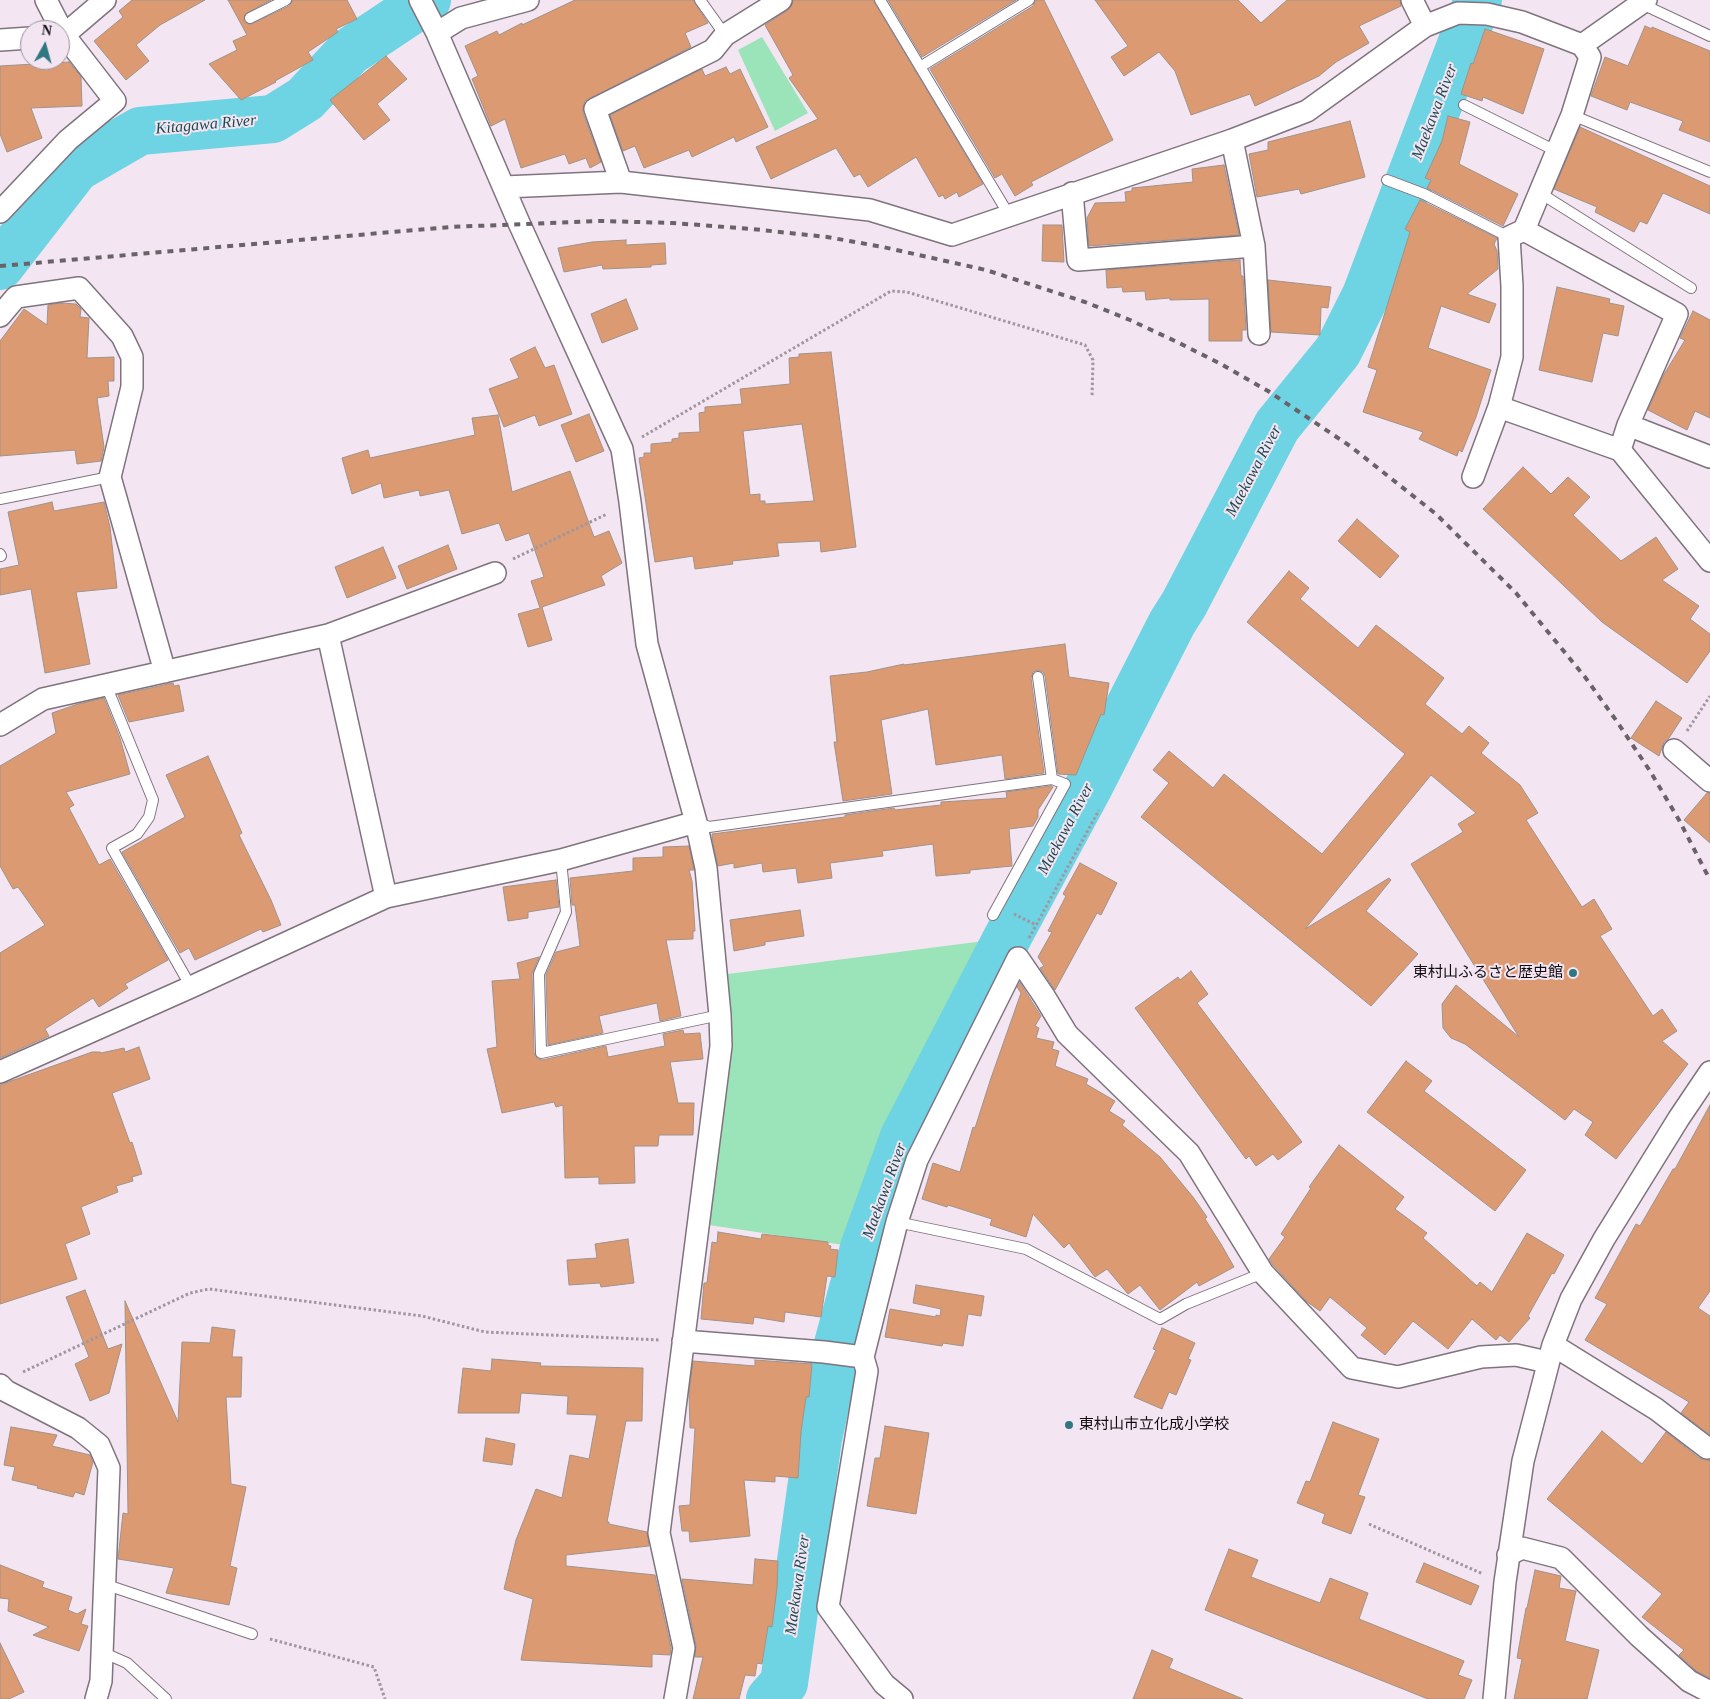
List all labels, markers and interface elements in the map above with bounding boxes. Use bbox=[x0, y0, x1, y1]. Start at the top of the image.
north arrow bbox=[20, 20, 70, 70]
text: N bbox=[41, 23, 53, 39]
water label: Maekawa River bbox=[1408, 61, 1462, 163]
water label: Kitagawa River bbox=[155, 111, 257, 139]
water label: Maekawa River bbox=[1222, 422, 1286, 520]
water label: Maekawa River bbox=[1034, 780, 1098, 878]
place label: 東村山ふるさと歴史館 bbox=[1413, 964, 1563, 982]
marker: 東村山ふるさと歴史館 bbox=[1567, 967, 1579, 979]
water label: Maekawa River bbox=[859, 1140, 911, 1242]
place label: 東村山市立化成小学校 bbox=[1079, 1416, 1229, 1434]
marker: 東村山市立化成小学校 bbox=[1063, 1419, 1075, 1431]
water label: Maekawa River bbox=[781, 1534, 815, 1636]

